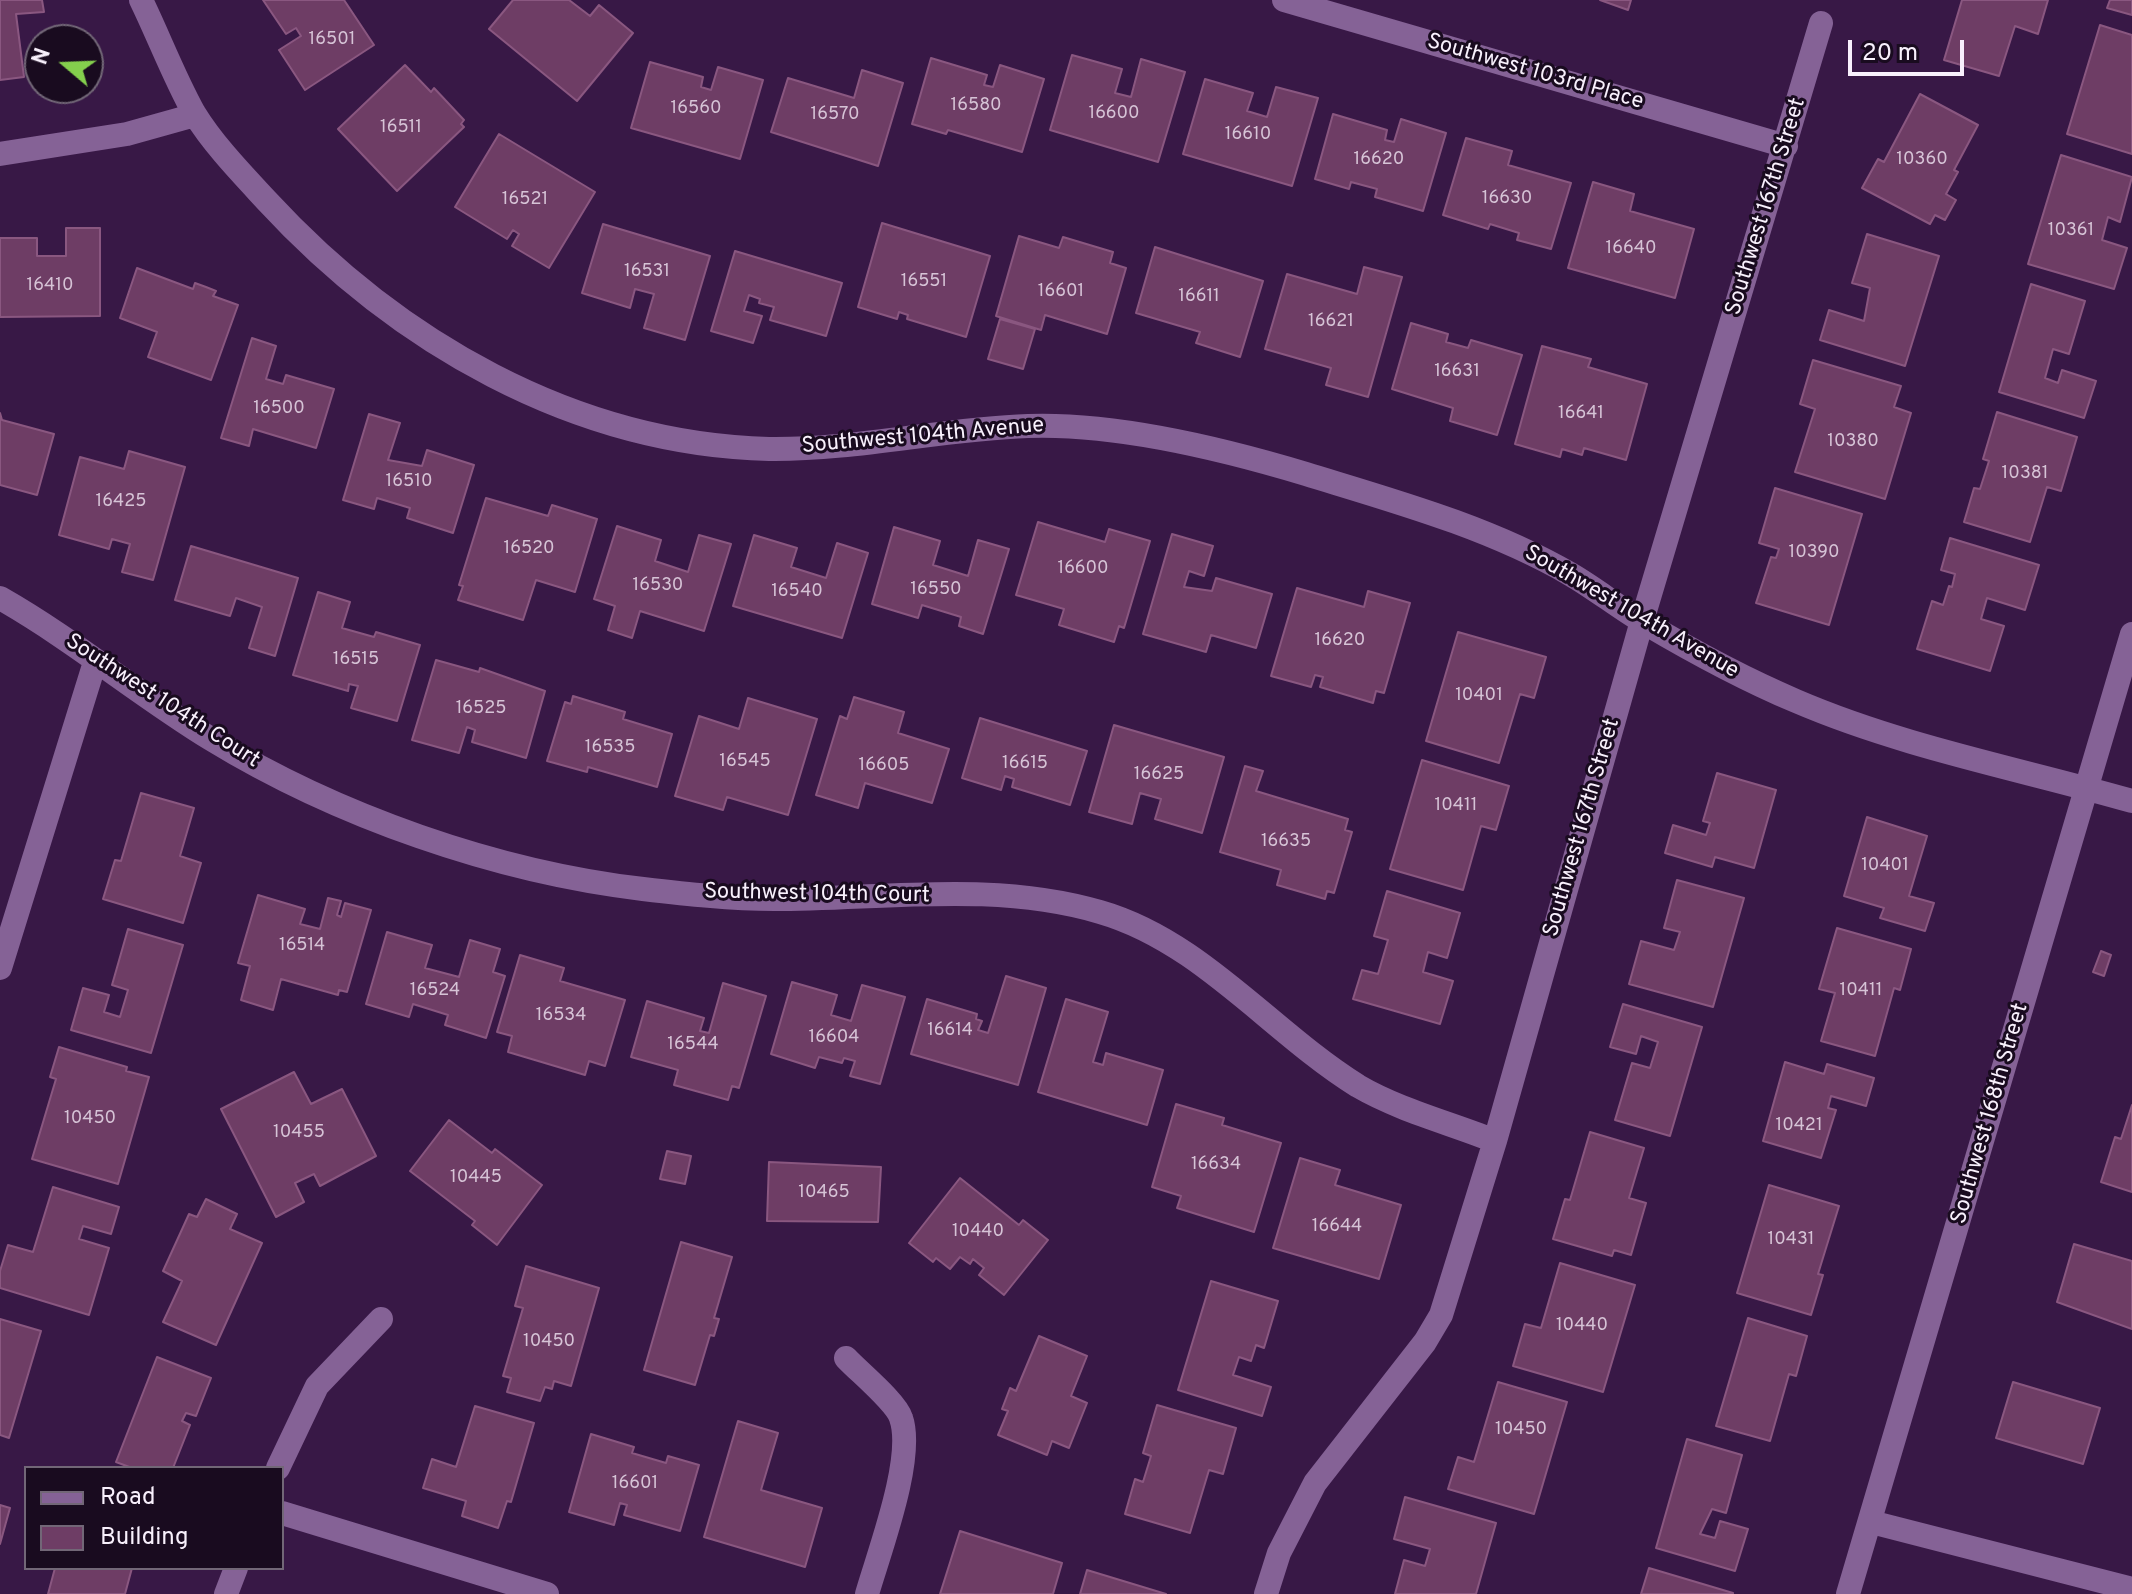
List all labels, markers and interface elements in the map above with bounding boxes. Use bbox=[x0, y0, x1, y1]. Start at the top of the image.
north arrow bbox=[24, 24, 104, 104]
scale bar bbox=[1852, 24, 1968, 74]
house number: 16501 bbox=[309, 29, 355, 51]
street label: Southwest 103rd Place bbox=[1424, 29, 1646, 117]
text: 20 m bbox=[1862, 39, 1918, 69]
text: N bbox=[27, 45, 58, 69]
house number: 16580 bbox=[950, 95, 1002, 117]
street label: Southwest 167th Street bbox=[1721, 95, 1813, 319]
house number: 16560 bbox=[671, 98, 721, 120]
house number: 16600 bbox=[1088, 103, 1140, 125]
house number: 16570 bbox=[811, 104, 859, 126]
house number: 16511 bbox=[380, 117, 422, 139]
house number: 16610 bbox=[1225, 124, 1271, 146]
house number: 16620 bbox=[1354, 149, 1404, 171]
house number: 10360 bbox=[1896, 149, 1948, 171]
house number: 16630 bbox=[1482, 188, 1532, 210]
house number: 16521 bbox=[502, 189, 548, 211]
house number: 10361 bbox=[2048, 220, 2094, 242]
house number: 16640 bbox=[1606, 238, 1656, 260]
house number: 16531 bbox=[624, 261, 670, 283]
house number: 16551 bbox=[901, 271, 947, 293]
house number: 16410 bbox=[27, 275, 73, 297]
house number: 16601 bbox=[1038, 281, 1084, 303]
house number: 16611 bbox=[1178, 286, 1220, 308]
house number: 16621 bbox=[1308, 311, 1354, 333]
house number: 16631 bbox=[1434, 361, 1480, 383]
house number: 16500 bbox=[253, 398, 305, 420]
house number: 16641 bbox=[1558, 403, 1604, 425]
street label: Southwest 104th Avenue bbox=[801, 413, 1045, 461]
house number: 10380 bbox=[1827, 431, 1879, 453]
house number: 10381 bbox=[2002, 463, 2048, 485]
house number: 16510 bbox=[386, 471, 432, 493]
house number: 16425 bbox=[96, 491, 146, 513]
house number: 16520 bbox=[503, 538, 555, 560]
street label: Southwest 104th Avenue bbox=[1519, 541, 1743, 685]
house number: 10390 bbox=[1789, 542, 1839, 564]
house number: 16600 bbox=[1057, 558, 1109, 580]
house number: 16530 bbox=[633, 575, 683, 597]
house number: 16550 bbox=[910, 579, 962, 601]
house number: 16540 bbox=[771, 581, 823, 603]
street label: Southwest 104th Court bbox=[60, 629, 264, 775]
house number: 16620 bbox=[1315, 630, 1365, 652]
house number: 16515 bbox=[333, 649, 379, 671]
house number: 10401 bbox=[1455, 685, 1503, 707]
house number: 16525 bbox=[456, 698, 506, 720]
street label: Southwest 167th Street bbox=[1539, 716, 1627, 940]
house number: 16535 bbox=[585, 737, 635, 759]
house number: 16545 bbox=[719, 751, 771, 773]
house number: 16615 bbox=[1002, 753, 1048, 775]
house number: 16605 bbox=[859, 755, 909, 777]
house number: 16625 bbox=[1134, 764, 1184, 786]
house number: 10411 bbox=[1435, 795, 1477, 817]
house number: 16635 bbox=[1261, 831, 1311, 853]
house number: 10401 bbox=[1861, 855, 1909, 877]
street label: Southwest 104th Court bbox=[704, 880, 930, 910]
house number: 16514 bbox=[279, 935, 325, 957]
house number: 16524 bbox=[410, 980, 460, 1002]
house number: 10411 bbox=[1840, 980, 1882, 1002]
street label: Southwest 168th Street bbox=[1947, 1000, 2035, 1228]
house number: 16534 bbox=[536, 1005, 586, 1027]
house number: 16614 bbox=[927, 1020, 973, 1042]
house number: 16604 bbox=[809, 1027, 859, 1049]
house number: 16544 bbox=[667, 1034, 719, 1056]
house number: 10450 bbox=[64, 1108, 116, 1130]
house number: 10421 bbox=[1775, 1115, 1823, 1137]
house number: 10455 bbox=[273, 1122, 325, 1144]
house number: 16634 bbox=[1191, 1154, 1241, 1176]
house number: 10445 bbox=[450, 1167, 502, 1189]
house number: 10465 bbox=[798, 1182, 850, 1204]
house number: 16644 bbox=[1312, 1216, 1362, 1238]
house number: 10440 bbox=[952, 1221, 1004, 1243]
house number: 10431 bbox=[1768, 1229, 1814, 1251]
house number: 10440 bbox=[1556, 1315, 1608, 1337]
house number: 10450 bbox=[523, 1331, 575, 1353]
house number: 10450 bbox=[1495, 1419, 1547, 1441]
legend bbox=[24, 1466, 284, 1570]
house number: 16601 bbox=[612, 1473, 658, 1495]
text: Road bbox=[100, 1483, 156, 1513]
text: Building bbox=[100, 1523, 189, 1553]

